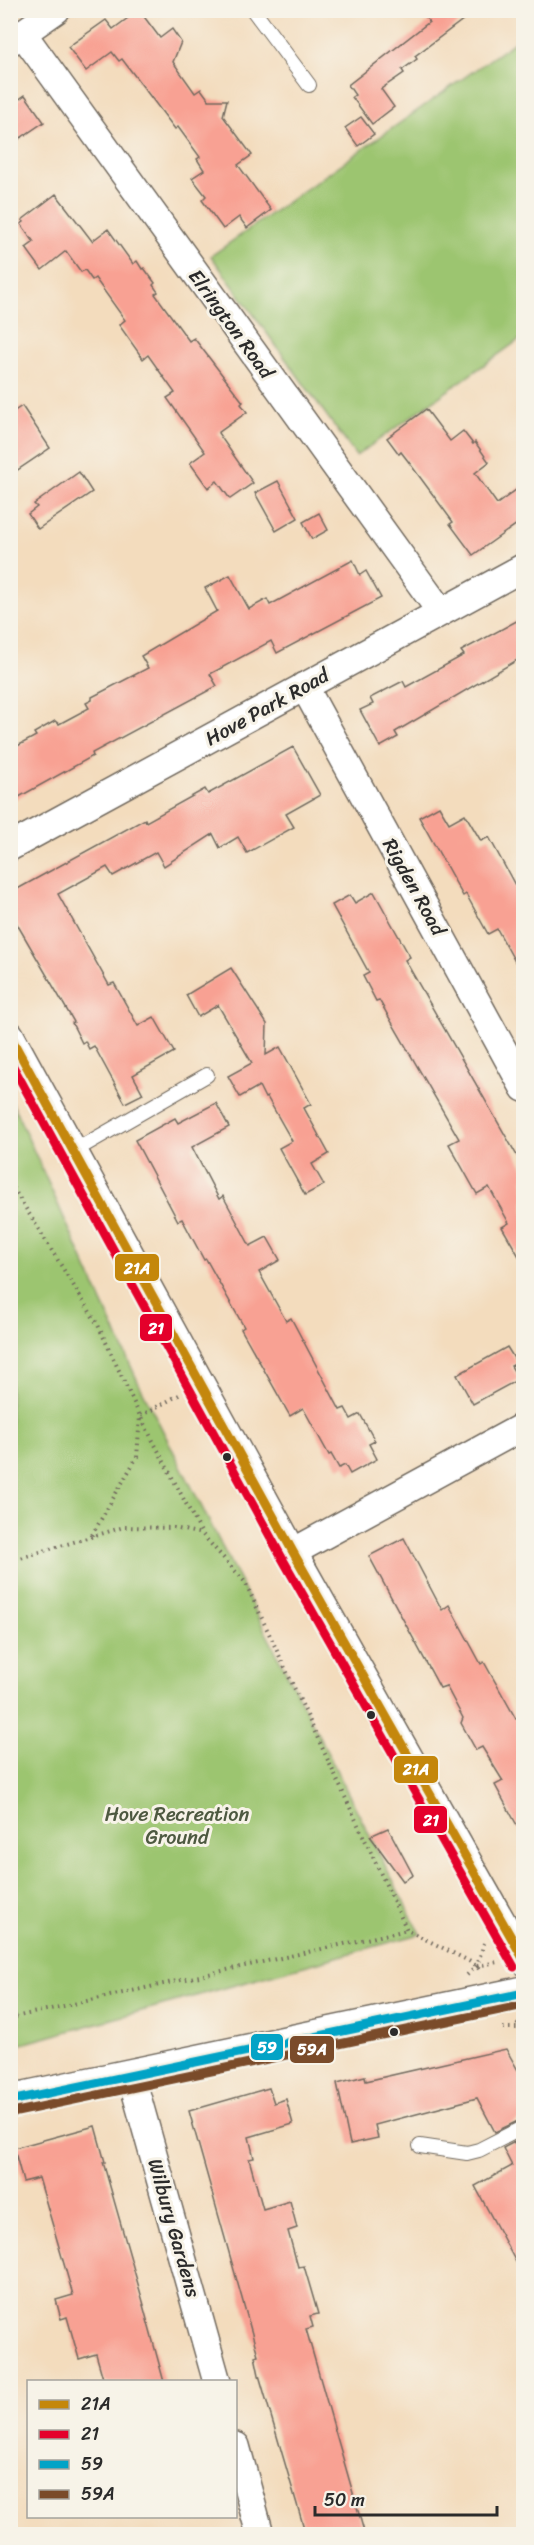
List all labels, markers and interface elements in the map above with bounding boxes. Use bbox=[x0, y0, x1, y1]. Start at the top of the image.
street label: Elrington Road bbox=[179, 262, 284, 388]
street label: Hove Park Road bbox=[198, 658, 337, 756]
street label: Rigden Road bbox=[373, 832, 456, 944]
line badge: 21A bbox=[114, 1253, 160, 1282]
text: 21A bbox=[123, 1254, 150, 1283]
line badge: 21 bbox=[139, 1313, 173, 1342]
text: 21 bbox=[147, 1314, 164, 1343]
unlabelled marker bbox=[221, 1451, 233, 1463]
unlabelled marker bbox=[365, 1709, 377, 1721]
line badge: 21A bbox=[393, 1755, 439, 1784]
text: 21A bbox=[402, 1755, 429, 1784]
park label: Hove Recreation Ground bbox=[105, 1797, 250, 1855]
line badge: 21 bbox=[413, 1805, 448, 1834]
text: 21 bbox=[422, 1806, 439, 1835]
unlabelled marker bbox=[388, 2026, 400, 2038]
line badge: 59 bbox=[250, 2033, 284, 2061]
text: 59 bbox=[257, 2033, 277, 2062]
line badge: 59A bbox=[289, 2035, 335, 2064]
text: 59A bbox=[297, 2035, 327, 2064]
street label: Wilbury Gardens bbox=[137, 2154, 211, 2302]
legend bbox=[27, 2380, 237, 2518]
text: 21A bbox=[81, 2388, 111, 2420]
text: 21 bbox=[81, 2418, 99, 2450]
text: 59 bbox=[81, 2448, 103, 2480]
text: 59A bbox=[81, 2478, 115, 2510]
scale bar bbox=[315, 2479, 496, 2517]
text: 50 m bbox=[324, 2484, 365, 2516]

